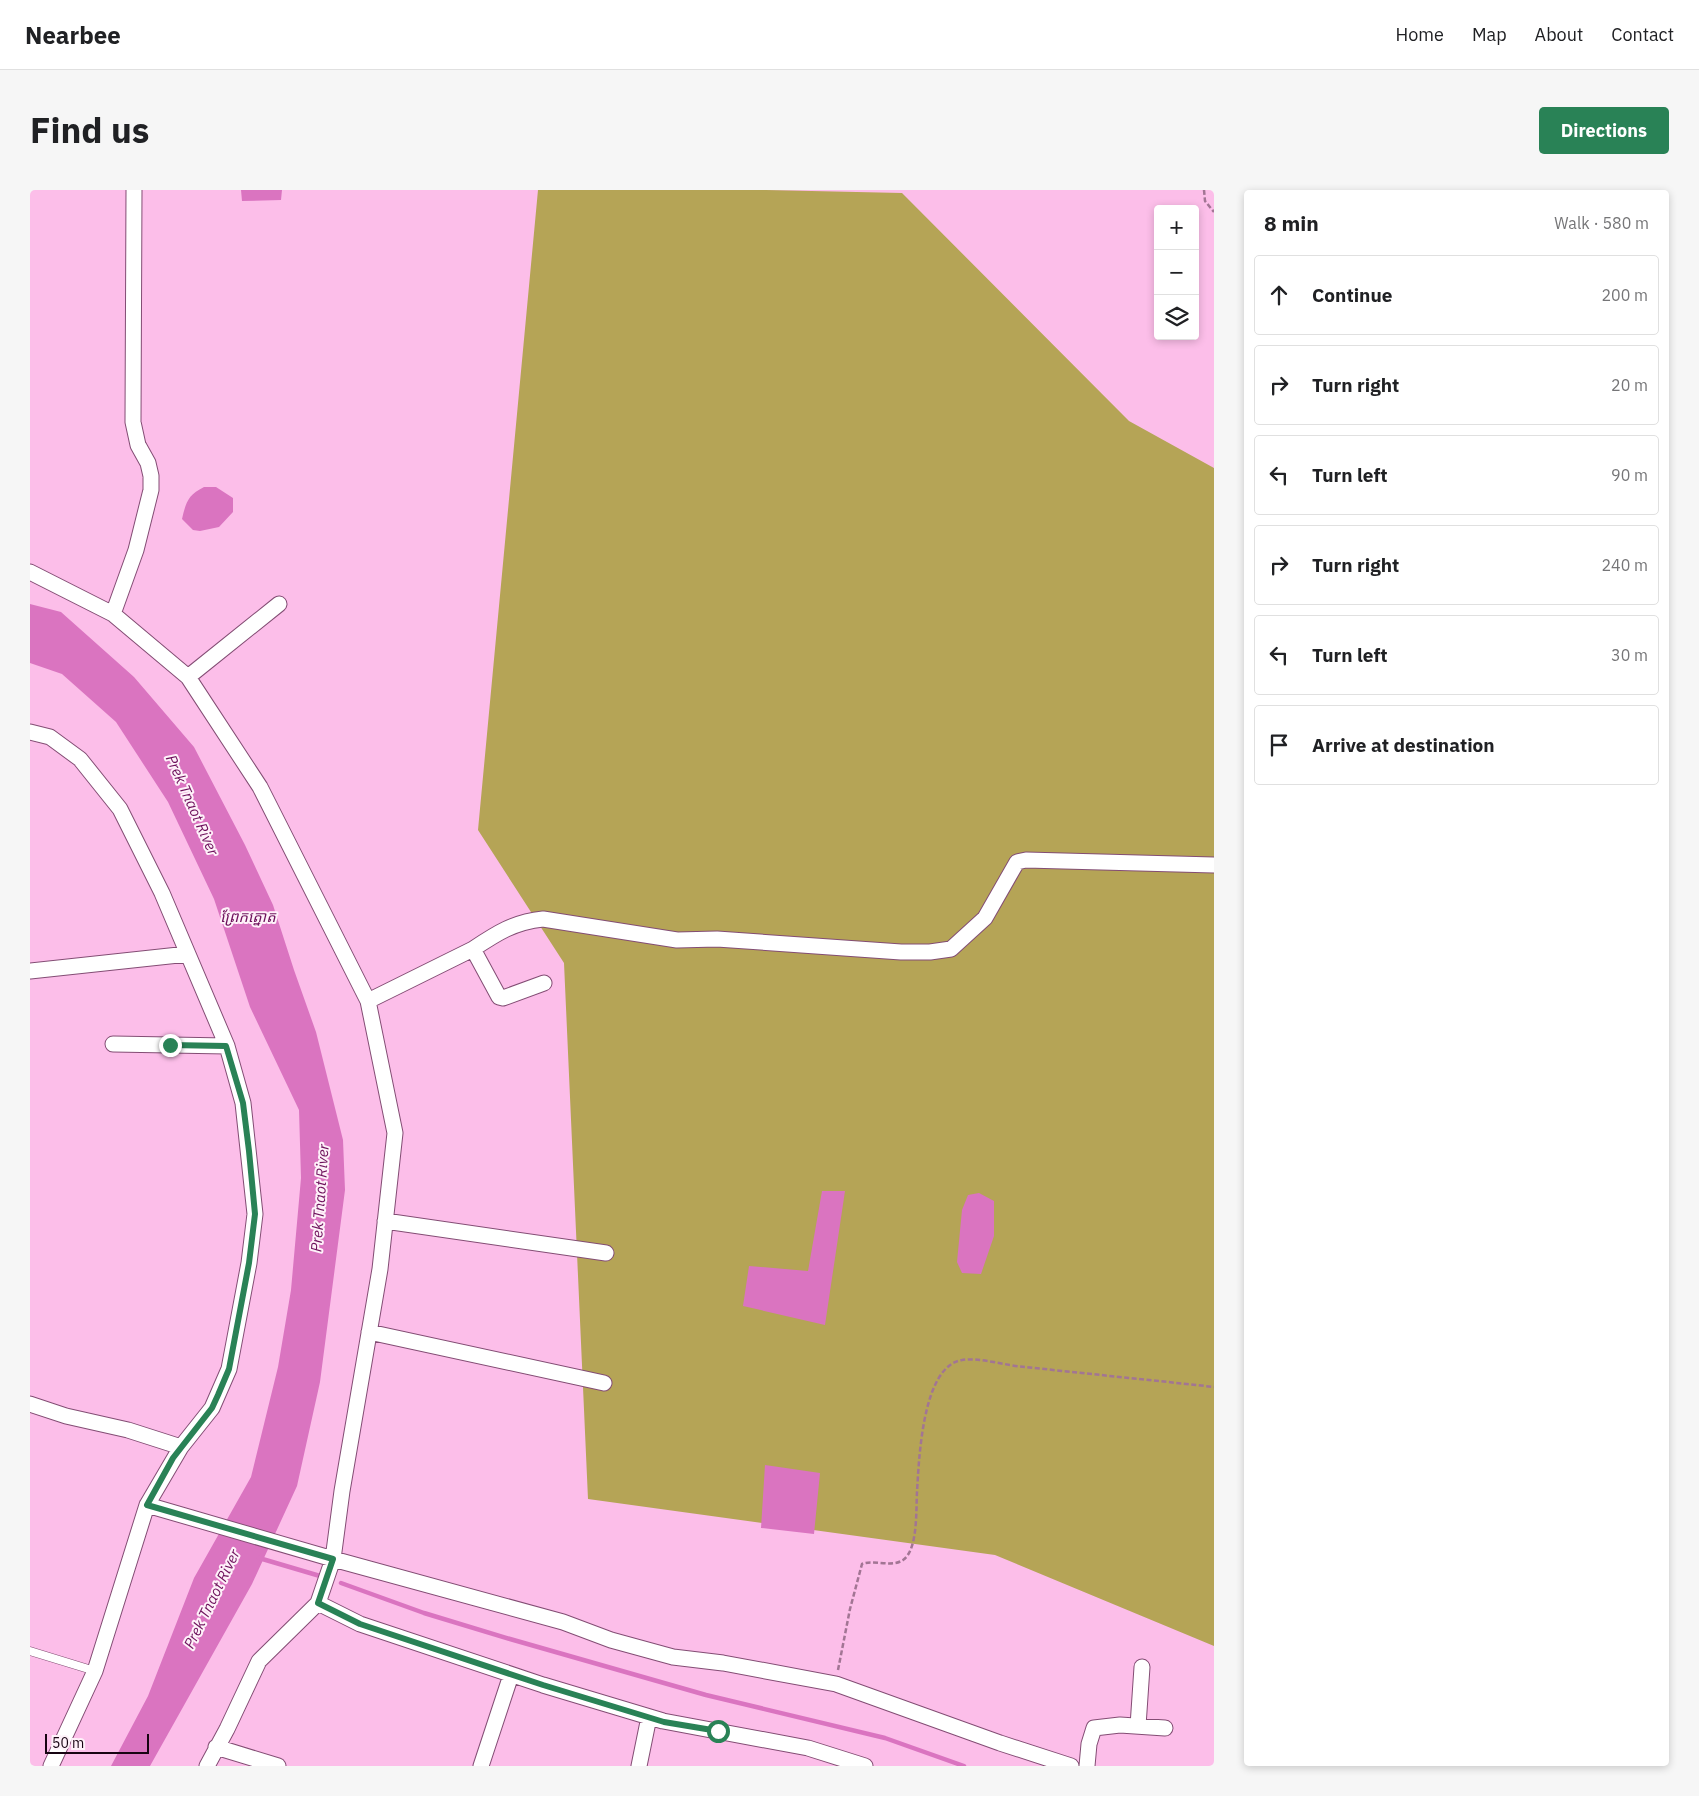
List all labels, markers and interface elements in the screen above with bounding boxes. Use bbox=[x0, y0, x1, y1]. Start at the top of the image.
text: Nearbee bbox=[25, 19, 121, 51]
text: Home bbox=[1396, 23, 1444, 46]
text: Map bbox=[1472, 23, 1507, 46]
text: About bbox=[1535, 23, 1583, 46]
text: Contact bbox=[1611, 23, 1674, 46]
text: Find us bbox=[30, 107, 149, 153]
button: Directions bbox=[1539, 107, 1669, 154]
map controls bbox=[1154, 205, 1199, 340]
button: + bbox=[1154, 205, 1199, 250]
text: 8 min bbox=[1264, 209, 1319, 237]
text: Walk · 580 m bbox=[1554, 213, 1649, 233]
button: − bbox=[1154, 250, 1199, 295]
icon: ahead bbox=[1265, 281, 1293, 309]
text: Continue bbox=[1312, 283, 1392, 307]
text: 200 m bbox=[1601, 285, 1648, 305]
button: layers bbox=[1154, 295, 1199, 340]
icon: right bbox=[1265, 371, 1293, 399]
text: Turn right bbox=[1312, 373, 1399, 397]
text: 20 m bbox=[1611, 375, 1648, 395]
icon: left bbox=[1265, 461, 1293, 489]
text: Turn left bbox=[1312, 463, 1388, 487]
text: 90 m bbox=[1611, 465, 1648, 485]
icon: right bbox=[1265, 551, 1293, 579]
text: Turn right bbox=[1312, 553, 1399, 577]
text: 240 m bbox=[1601, 555, 1648, 575]
icon: left bbox=[1265, 641, 1293, 669]
text: Turn left bbox=[1312, 643, 1388, 667]
text: 30 m bbox=[1611, 645, 1648, 665]
icon: arrive bbox=[1265, 731, 1293, 759]
text: Arrive at destination bbox=[1312, 733, 1495, 757]
water label: Prek Tnaot River bbox=[162, 752, 223, 859]
water label: ព្រែកត្នោត bbox=[220, 907, 277, 926]
route end bbox=[159, 1034, 182, 1057]
water label: Prek Tnaot River bbox=[306, 1143, 333, 1253]
water label: Prek Tnaot River bbox=[179, 1546, 244, 1652]
route start bbox=[707, 1720, 730, 1743]
scale bar bbox=[45, 1731, 149, 1754]
text: 50 m bbox=[52, 1734, 84, 1752]

